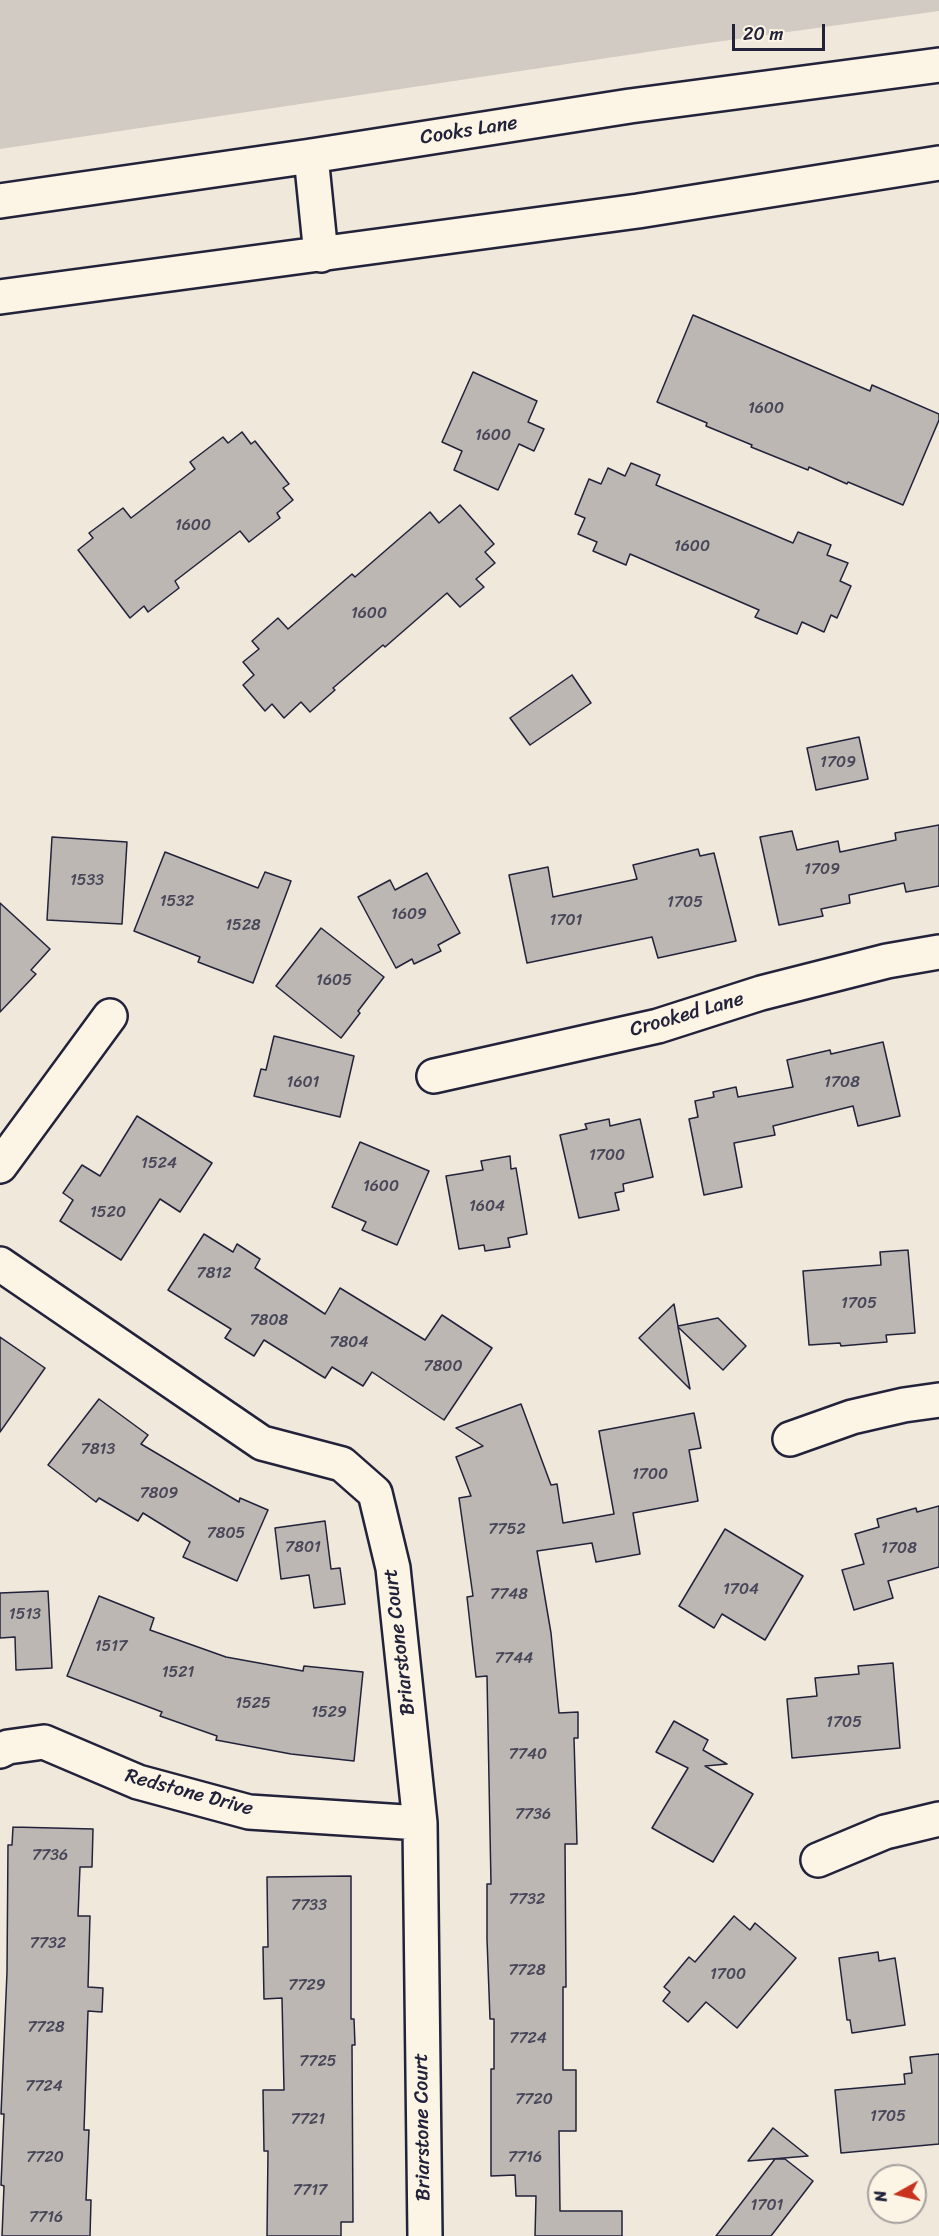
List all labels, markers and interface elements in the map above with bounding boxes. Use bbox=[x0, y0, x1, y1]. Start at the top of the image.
scale bar bbox=[735, 12, 828, 50]
text: 20 m bbox=[743, 18, 783, 50]
street label: Cooks Lane bbox=[419, 111, 519, 151]
house number: 1600 bbox=[748, 399, 784, 419]
house number: 1600 bbox=[475, 426, 511, 446]
house number: 1600 bbox=[175, 516, 211, 536]
house number: 1600 bbox=[674, 537, 710, 557]
house number: 1600 bbox=[351, 604, 387, 624]
house number: 1709 bbox=[820, 753, 856, 773]
house number: 1709 bbox=[804, 860, 840, 880]
house number: 1533 bbox=[70, 871, 104, 891]
house number: 1532 bbox=[160, 892, 194, 912]
house number: 1705 bbox=[667, 893, 703, 913]
house number: 1609 bbox=[391, 905, 427, 925]
house number: 1701 bbox=[550, 911, 582, 931]
house number: 1528 bbox=[225, 916, 261, 936]
house number: 1605 bbox=[316, 971, 352, 991]
street label: Crooked Lane bbox=[627, 987, 747, 1043]
house number: 1601 bbox=[287, 1073, 319, 1093]
house number: 1708 bbox=[824, 1073, 860, 1093]
house number: 1700 bbox=[589, 1146, 625, 1166]
house number: 1524 bbox=[141, 1154, 177, 1174]
house number: 1600 bbox=[363, 1177, 399, 1197]
house number: 1604 bbox=[469, 1197, 505, 1217]
house number: 1520 bbox=[90, 1203, 126, 1223]
house number: 7812 bbox=[197, 1264, 231, 1284]
house number: 1705 bbox=[841, 1294, 877, 1314]
house number: 7808 bbox=[250, 1311, 288, 1331]
house number: 7804 bbox=[330, 1333, 368, 1353]
house number: 7800 bbox=[423, 1357, 463, 1377]
house number: 7813 bbox=[81, 1440, 115, 1460]
house number: 1700 bbox=[632, 1465, 668, 1485]
house number: 7809 bbox=[140, 1484, 178, 1504]
house number: 7752 bbox=[488, 1520, 526, 1540]
house number: 7805 bbox=[207, 1524, 245, 1544]
house number: 7801 bbox=[285, 1538, 321, 1558]
house number: 1708 bbox=[881, 1539, 917, 1559]
street label: Briarstone Court bbox=[379, 1567, 421, 1717]
house number: 1704 bbox=[723, 1580, 759, 1600]
house number: 7748 bbox=[490, 1585, 528, 1605]
house number: 1513 bbox=[9, 1605, 41, 1625]
house number: 1517 bbox=[95, 1637, 127, 1657]
house number: 7744 bbox=[495, 1649, 533, 1669]
house number: 1521 bbox=[162, 1663, 194, 1683]
house number: 1525 bbox=[235, 1694, 271, 1714]
house number: 1529 bbox=[311, 1703, 347, 1723]
house number: 1705 bbox=[826, 1713, 862, 1733]
house number: 7740 bbox=[509, 1745, 547, 1765]
street label: Redstone Drive bbox=[123, 1764, 255, 1822]
house number: 7736 bbox=[515, 1805, 551, 1825]
house number: 7736 bbox=[32, 1846, 68, 1866]
house number: 7732 bbox=[509, 1890, 545, 1910]
house number: 7733 bbox=[291, 1896, 327, 1916]
house number: 7732 bbox=[30, 1934, 66, 1954]
house number: 7728 bbox=[508, 1961, 546, 1981]
house number: 1700 bbox=[710, 1965, 746, 1985]
house number: 7729 bbox=[288, 1976, 326, 1996]
house number: 7728 bbox=[27, 2018, 65, 2038]
house number: 7724 bbox=[509, 2029, 547, 2049]
house number: 7725 bbox=[299, 2052, 337, 2072]
street label: Briarstone Court bbox=[410, 2053, 436, 2201]
house number: 7724 bbox=[25, 2077, 63, 2097]
house number: 7720 bbox=[515, 2090, 553, 2110]
house number: 1705 bbox=[870, 2107, 906, 2127]
house number: 7721 bbox=[291, 2110, 325, 2130]
house number: 7720 bbox=[26, 2148, 64, 2168]
house number: 7716 bbox=[508, 2148, 542, 2168]
north arrow bbox=[867, 2164, 927, 2224]
house number: 7717 bbox=[293, 2181, 327, 2201]
text: N bbox=[866, 2189, 896, 2204]
house number: 1701 bbox=[751, 2196, 783, 2216]
house number: 7716 bbox=[29, 2208, 63, 2228]

